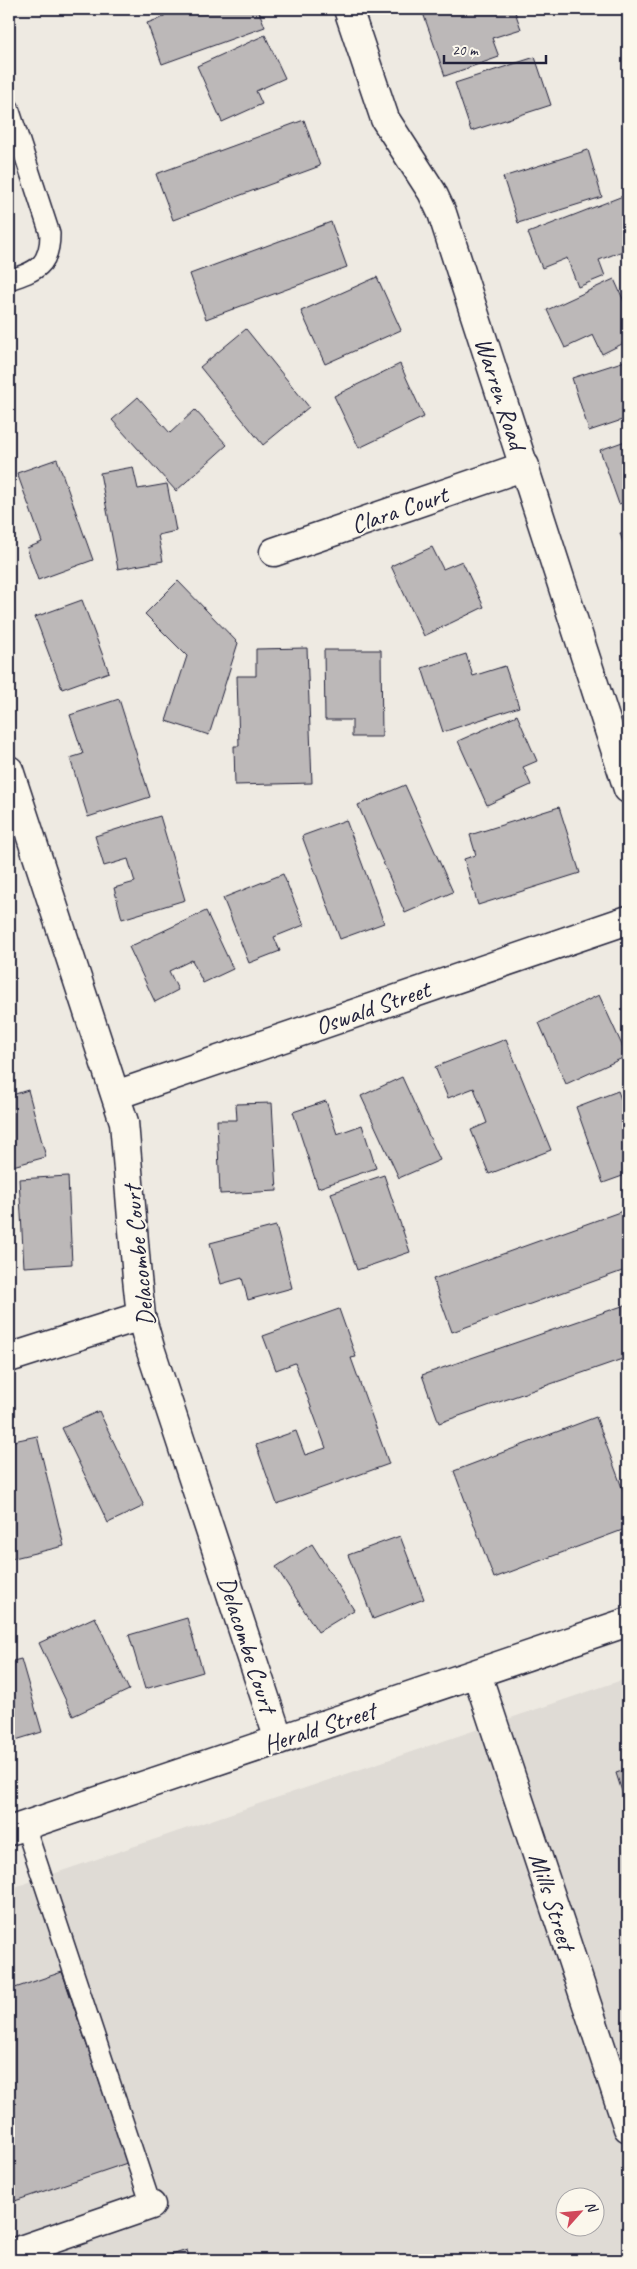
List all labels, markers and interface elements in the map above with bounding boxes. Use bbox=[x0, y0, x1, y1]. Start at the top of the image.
scale bar bbox=[444, 32, 547, 64]
text: 20 m bbox=[452, 41, 479, 60]
street label: Warren Road bbox=[467, 334, 534, 457]
street label: Clara Court bbox=[347, 478, 454, 541]
street label: Oswald Street bbox=[311, 973, 436, 1042]
street label: Delacombe Court bbox=[115, 1180, 162, 1328]
street label: Delacombe Court bbox=[210, 1572, 285, 1720]
street label: Herald Street bbox=[259, 1694, 383, 1761]
street label: Mills Street bbox=[521, 1849, 584, 1957]
north arrow bbox=[554, 2186, 604, 2236]
text: N bbox=[582, 2199, 602, 2216]

